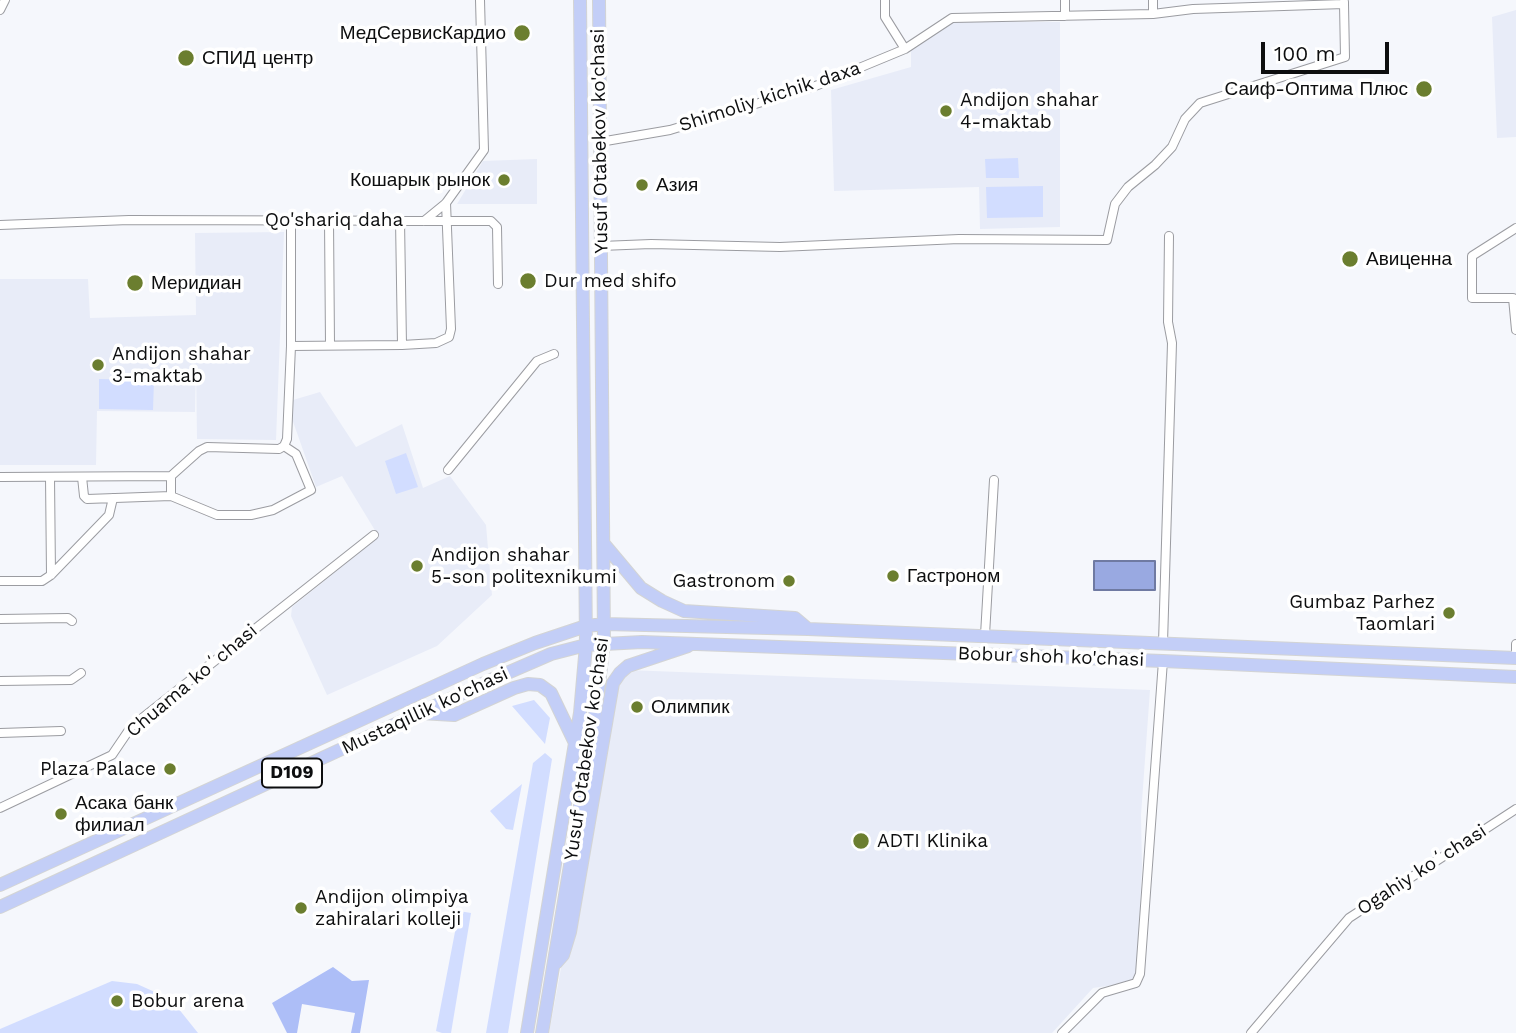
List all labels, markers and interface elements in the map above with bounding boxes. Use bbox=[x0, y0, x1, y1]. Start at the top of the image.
place label: МедСервисКардио bbox=[340, 22, 506, 44]
marker: МедСервисКардио bbox=[512, 23, 532, 43]
street label: Yusuf Otabekov ko'chasi bbox=[587, 28, 613, 254]
scale bar bbox=[1264, 28, 1392, 72]
text: 100 m bbox=[1274, 41, 1336, 66]
place label: СПИД центр bbox=[202, 47, 313, 69]
marker: СПИД центр bbox=[176, 48, 196, 68]
street label: Shimoliy kichik daxa bbox=[676, 57, 864, 137]
place label: Саиф-Оптима Плюс bbox=[1225, 78, 1408, 100]
marker: Саиф-Оптима Плюс bbox=[1414, 79, 1434, 99]
place label: Andijon shahar 4-maktab bbox=[960, 89, 1099, 133]
marker: Andijon shahar 4-maktab bbox=[938, 103, 954, 119]
place label: Кошарык рынок bbox=[350, 169, 490, 191]
marker: Кошарык рынок bbox=[496, 172, 512, 188]
place label: Азия bbox=[656, 174, 698, 196]
marker: Азия bbox=[634, 177, 650, 193]
street label: Qo'shariq daha bbox=[265, 209, 403, 231]
place label: Авиценна bbox=[1366, 248, 1452, 270]
marker: Авиценна bbox=[1340, 249, 1360, 269]
place label: Dur med shifo bbox=[544, 270, 677, 292]
marker: Dur med shifo bbox=[518, 271, 538, 291]
place label: Меридиан bbox=[151, 272, 242, 294]
marker: Меридиан bbox=[125, 273, 145, 293]
place label: Andijon shahar 3-maktab bbox=[112, 343, 251, 387]
marker: Andijon shahar 3-maktab bbox=[90, 357, 106, 373]
place label: Andijon shahar 5-son politexnikumi bbox=[431, 544, 617, 588]
marker: Andijon shahar 5-son politexnikumi bbox=[409, 558, 425, 574]
place label: Гастроном bbox=[907, 565, 1000, 587]
marker: Гастроном bbox=[885, 568, 901, 584]
place label: Gastronom bbox=[672, 570, 775, 592]
marker: Gastronom bbox=[781, 573, 797, 589]
place label: Gumbaz Parhez Taomlari bbox=[1289, 591, 1435, 635]
marker: Gumbaz Parhez Taomlari bbox=[1441, 605, 1457, 621]
street label: Chuama koʻchasi bbox=[122, 620, 262, 742]
street label: Yusuf Otabekov ko'chasi bbox=[560, 636, 614, 862]
street label: Bobur shoh ko'chasi bbox=[957, 642, 1145, 672]
street label: Mustaqillik ko'chasi bbox=[338, 662, 512, 760]
place label: Олимпик bbox=[651, 696, 730, 718]
marker: Олимпик bbox=[629, 699, 645, 715]
place label: Plaza Palace bbox=[40, 758, 156, 780]
road number: D109 bbox=[262, 758, 322, 788]
marker: Plaza Palace bbox=[162, 761, 178, 777]
place label: Асака банк филиал bbox=[75, 792, 173, 836]
marker: Асака банк филиал bbox=[53, 806, 69, 822]
street label: Ogahiy koʻchasi bbox=[1353, 820, 1491, 920]
place label: ADTI Klinika bbox=[877, 830, 988, 852]
marker: ADTI Klinika bbox=[851, 831, 871, 851]
place label: Andijon olimpiya zahiralari kolleji bbox=[315, 886, 469, 930]
marker: Andijon olimpiya zahiralari kolleji bbox=[293, 900, 309, 916]
place label: Bobur arena bbox=[131, 990, 244, 1012]
marker: Bobur arena bbox=[109, 993, 125, 1009]

